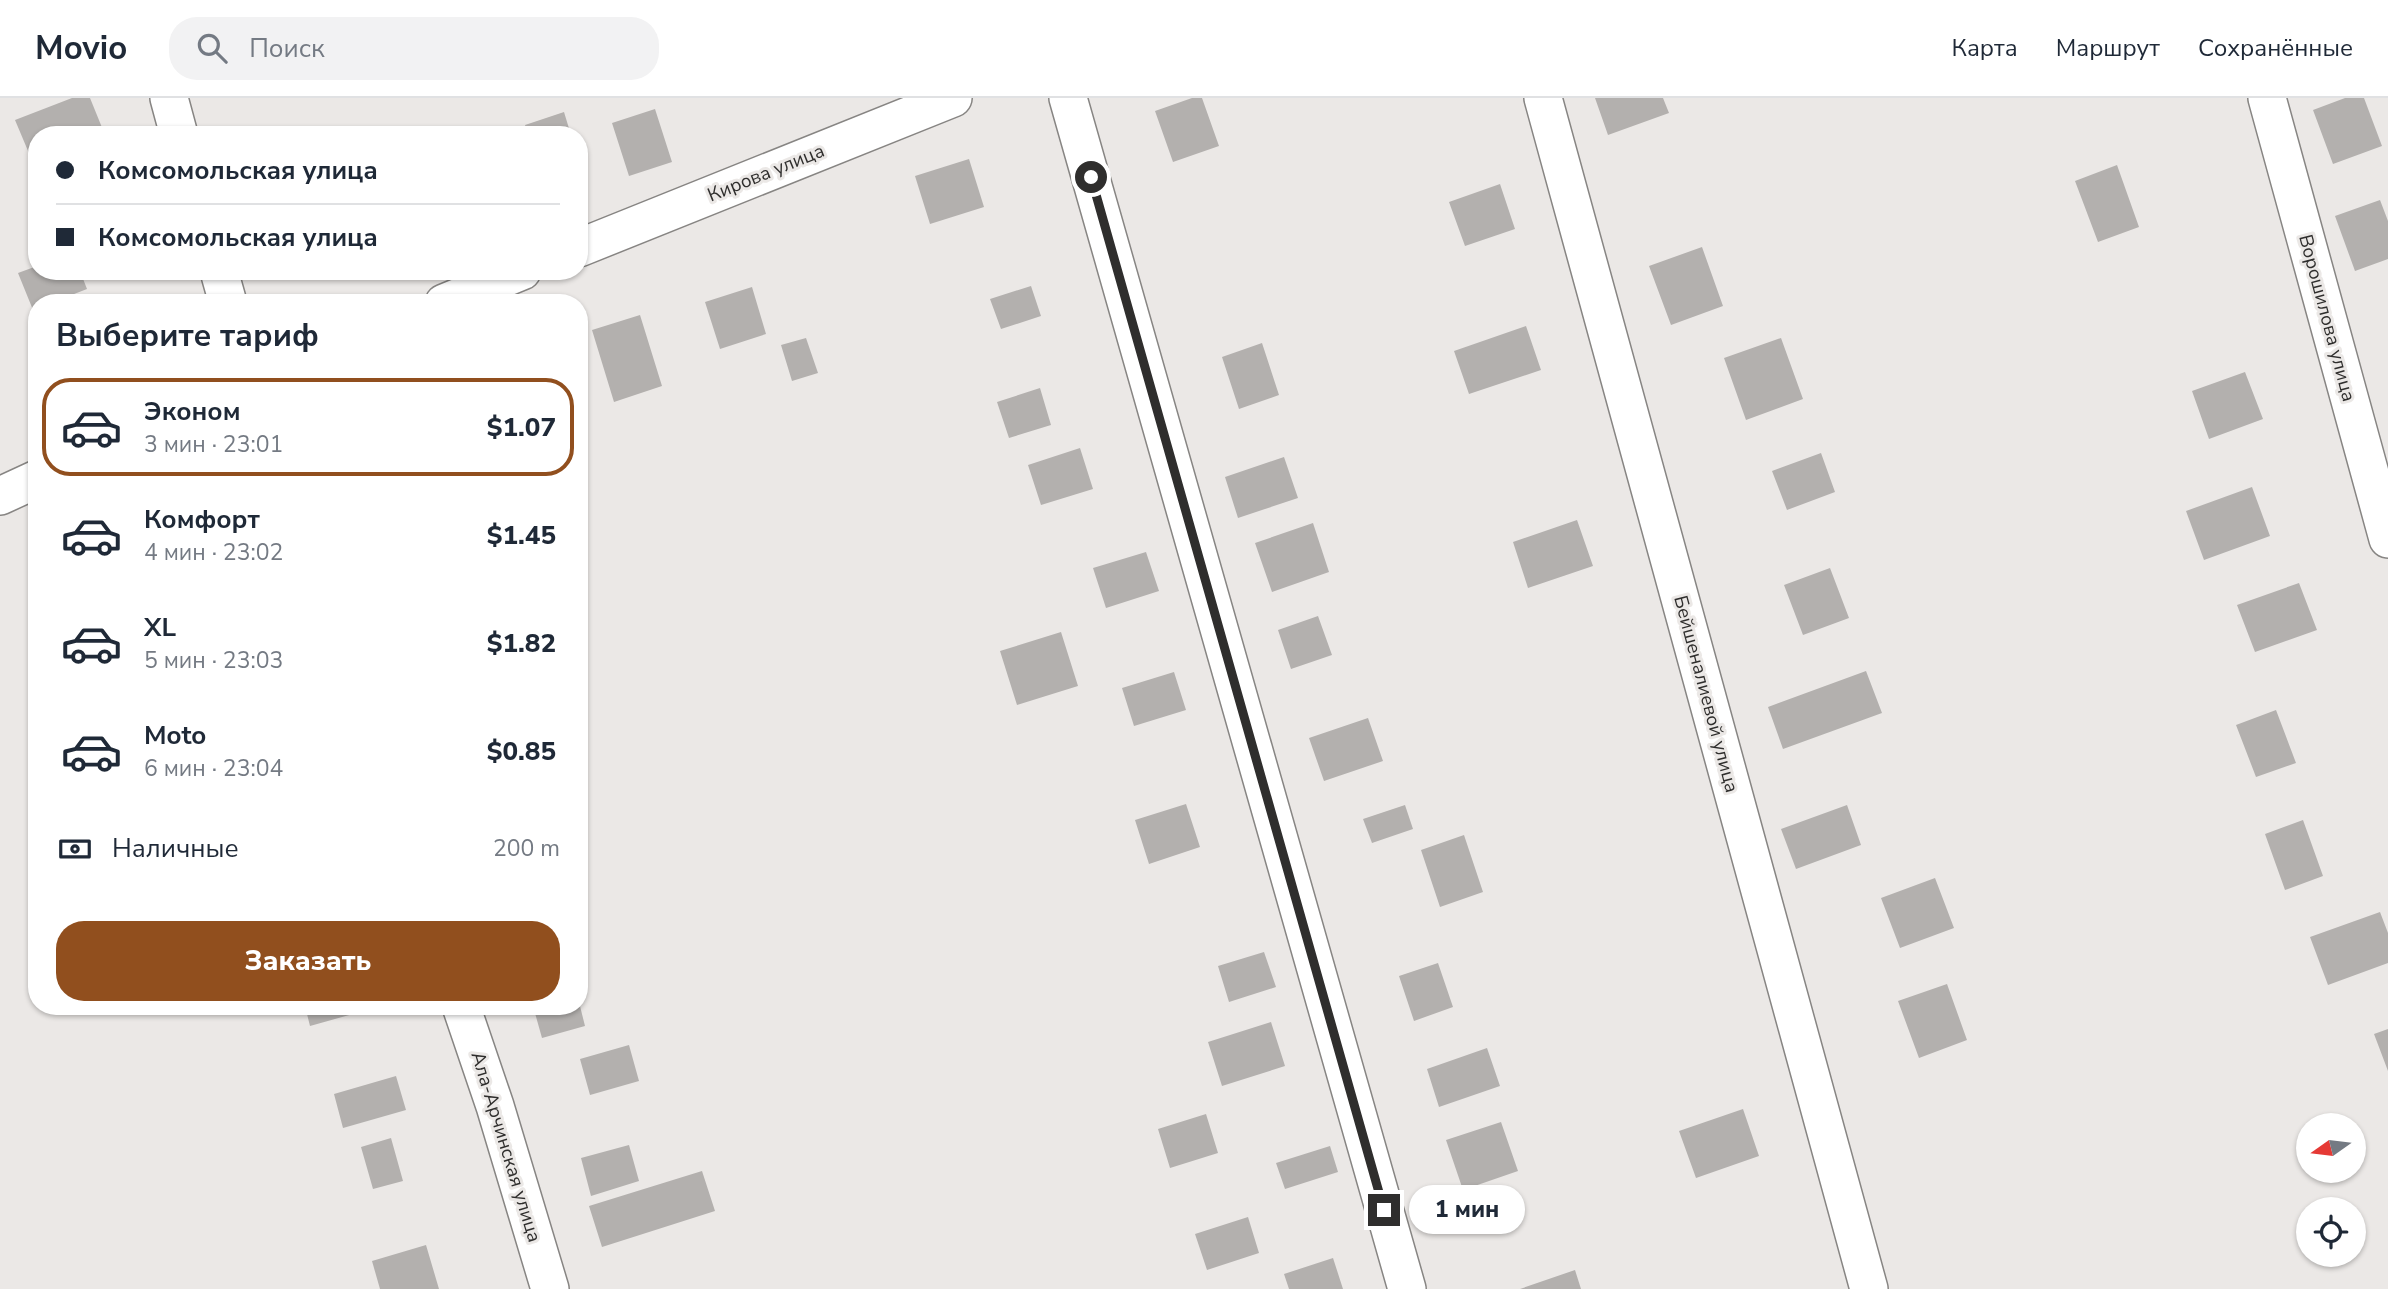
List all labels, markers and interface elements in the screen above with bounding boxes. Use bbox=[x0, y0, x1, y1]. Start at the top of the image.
search box bbox=[169, 17, 659, 80]
text: Movio bbox=[35, 26, 127, 71]
icon: search bbox=[193, 29, 231, 67]
text: Поиск bbox=[249, 31, 325, 66]
text: Карта bbox=[1952, 32, 2018, 64]
text: Маршрут bbox=[2056, 32, 2160, 64]
text: Сохранённые bbox=[2198, 32, 2353, 64]
street label: Кирова улица bbox=[704, 138, 828, 208]
text: Комсомольская улица bbox=[98, 153, 378, 188]
route start bbox=[1075, 161, 1107, 193]
text: Комсомольская улица bbox=[98, 220, 378, 255]
street label: Ворошилова улица bbox=[2292, 232, 2362, 404]
text: Выберите тариф bbox=[56, 314, 319, 357]
text: Эконом bbox=[144, 394, 241, 429]
icon: car bbox=[60, 396, 123, 459]
text: $1.07 bbox=[487, 410, 556, 445]
text: 3 мин · 23:01 bbox=[144, 429, 283, 460]
text: Комфорт bbox=[144, 502, 260, 537]
icon: car bbox=[60, 504, 123, 567]
text: $1.45 bbox=[487, 518, 556, 553]
text: 4 мин · 23:02 bbox=[144, 537, 283, 568]
street label: Бейшеналиевой улица bbox=[1667, 592, 1745, 796]
text: XL bbox=[144, 610, 176, 645]
icon: car bbox=[60, 612, 123, 675]
text: $1.82 bbox=[487, 626, 556, 661]
text: 5 мин · 23:03 bbox=[144, 645, 283, 676]
text: Moto bbox=[144, 718, 206, 753]
icon: car bbox=[60, 720, 123, 783]
text: $0.85 bbox=[487, 734, 556, 769]
text: 6 мин · 23:04 bbox=[144, 753, 283, 784]
icon: cash bbox=[56, 830, 94, 868]
text: Наличные bbox=[112, 831, 239, 866]
text: 200 m bbox=[493, 833, 560, 864]
button: Заказать bbox=[56, 921, 560, 1001]
street label: Ала-Арчинская улица bbox=[465, 1049, 547, 1245]
north arrow bbox=[2296, 1113, 2366, 1183]
map controls bbox=[2296, 1113, 2366, 1267]
callout: 1 мин bbox=[1408, 1186, 1524, 1234]
route end bbox=[1368, 1194, 1400, 1226]
text: 1 мин bbox=[1435, 1194, 1499, 1225]
button: locate bbox=[2296, 1197, 2366, 1267]

